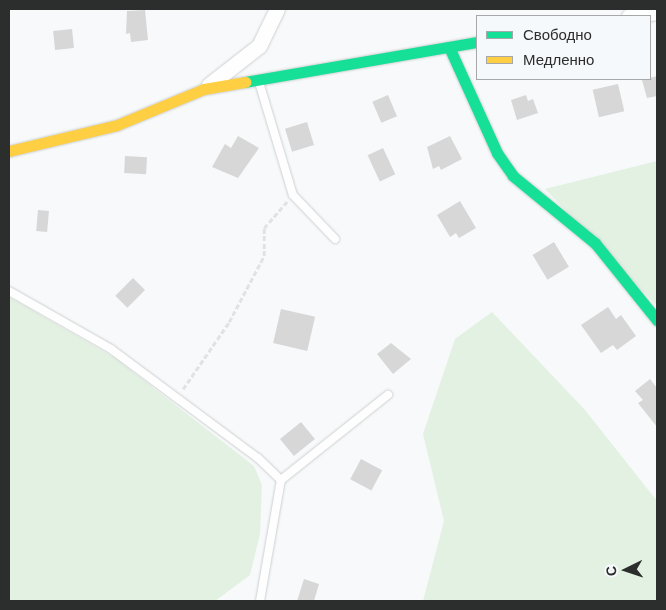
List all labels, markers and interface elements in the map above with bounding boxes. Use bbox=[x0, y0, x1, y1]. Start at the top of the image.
legend bbox=[476, 15, 651, 80]
text: Свободно bbox=[523, 25, 592, 45]
text: Медленно bbox=[523, 50, 594, 70]
north arrow bbox=[601, 545, 651, 595]
text: С bbox=[602, 565, 620, 577]

